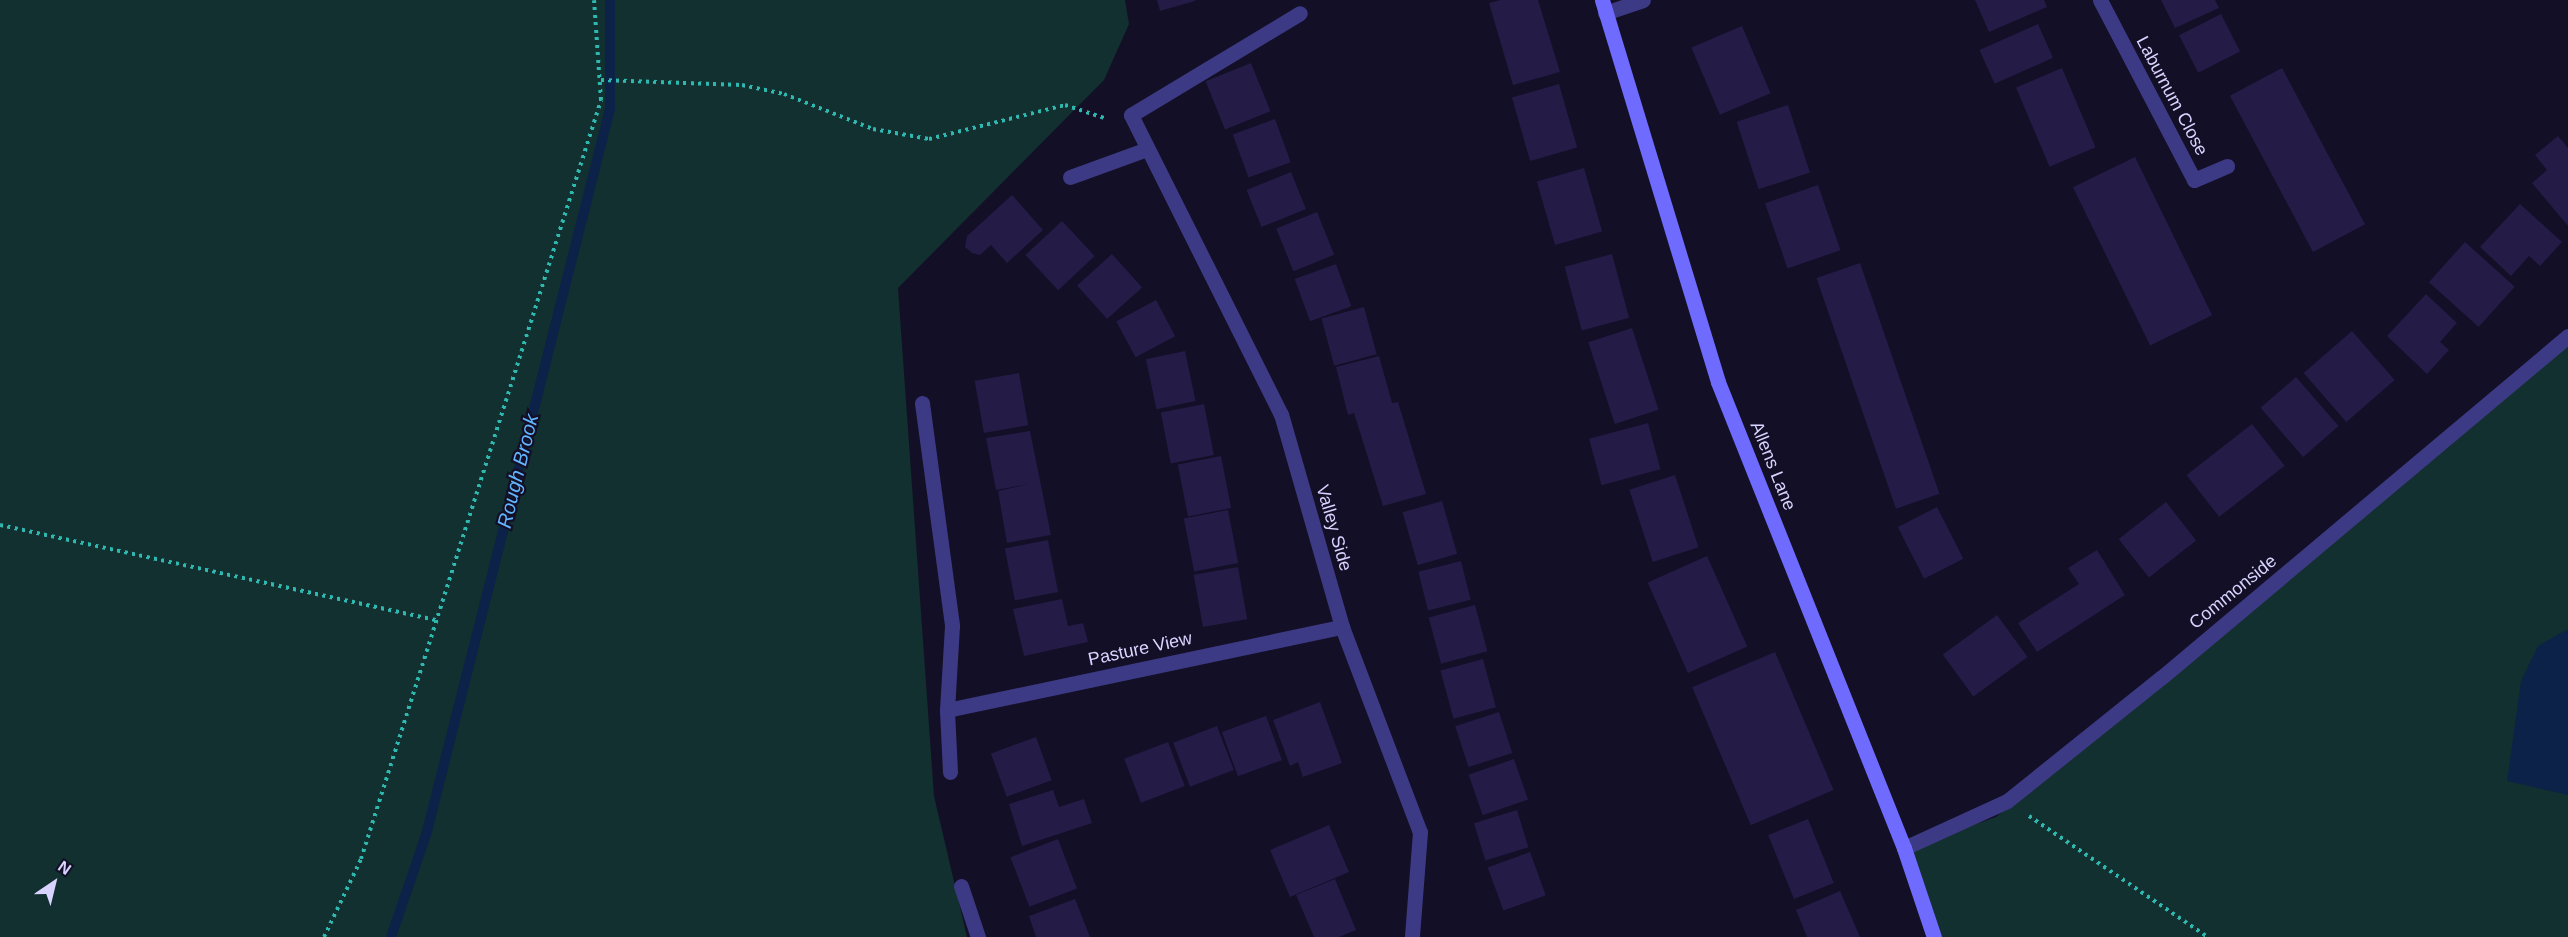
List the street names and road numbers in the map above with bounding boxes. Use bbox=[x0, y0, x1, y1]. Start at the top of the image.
street label: Laburnum Close bbox=[2131, 33, 2213, 159]
street label: Allens Lane bbox=[1745, 418, 1801, 514]
street label: Valley Side bbox=[1311, 482, 1357, 574]
street label: Commonside bbox=[2185, 550, 2281, 634]
street label: Pasture View bbox=[1086, 627, 1194, 671]

